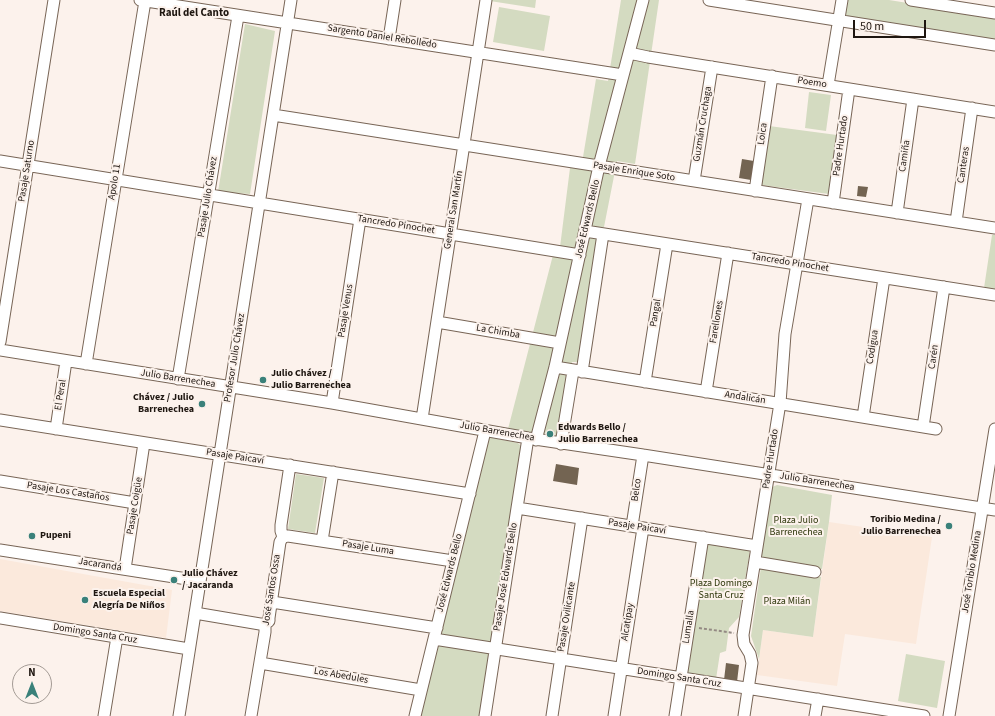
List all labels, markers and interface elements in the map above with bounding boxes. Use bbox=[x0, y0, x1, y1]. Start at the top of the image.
district label: Raúl del Canto bbox=[159, 7, 229, 21]
scale bar bbox=[855, 12, 928, 38]
text: 50 m bbox=[860, 18, 884, 35]
street label: Sargento Daniel Rebolledo bbox=[326, 22, 438, 52]
street label: Poemo bbox=[796, 75, 828, 91]
street label: Guzmán Cruchaga bbox=[691, 85, 715, 163]
street label: Padre Hurtado bbox=[831, 115, 851, 177]
street label: Loica bbox=[756, 122, 770, 146]
street label: Pasaje Saturno bbox=[16, 139, 38, 203]
street label: Camiña bbox=[897, 139, 913, 173]
street label: Canteras bbox=[955, 146, 973, 184]
street label: Pasaje Julio Chávez bbox=[196, 156, 220, 238]
street label: Pasaje Enrique Soto bbox=[592, 160, 676, 184]
street label: Apolo 11 bbox=[106, 163, 124, 201]
street label: General San Martín bbox=[442, 170, 466, 250]
street label: José Edwards Bello bbox=[573, 178, 603, 260]
street label: Tancredo Pinochet bbox=[356, 213, 436, 237]
street label: Tancredo Pinochet bbox=[750, 251, 830, 275]
street label: Pasaje Venus bbox=[336, 283, 356, 339]
street label: Pangal bbox=[648, 298, 664, 328]
street label: Farellones bbox=[708, 300, 726, 344]
street label: Profesor Julio Chávez bbox=[222, 313, 248, 403]
street label: La Chimba bbox=[475, 322, 521, 342]
street label: Codigua bbox=[864, 329, 882, 365]
street label: Carén bbox=[926, 344, 942, 370]
street label: Julio Barrenechea bbox=[140, 367, 216, 391]
place label: Julio Chávez / Julio Barrenechea bbox=[271, 368, 351, 392]
marker: Julio Chávez / Julio Barrenechea bbox=[258, 375, 268, 385]
street label: El Peral bbox=[53, 379, 69, 411]
street label: Andalicán bbox=[724, 389, 766, 407]
place label: Chávez / Julio Barrenechea bbox=[133, 392, 194, 416]
marker: Chávez / Julio Barrenechea bbox=[197, 399, 207, 409]
street label: Julio Barrenechea bbox=[459, 420, 535, 444]
place label: Edwards Bello / Julio Barrenechea bbox=[558, 422, 638, 446]
street label: Padre Hurtado bbox=[760, 428, 782, 490]
marker: Edwards Bello / Julio Barrenechea bbox=[545, 429, 555, 439]
street label: Pasaje Paicaví bbox=[205, 447, 265, 467]
street label: Julio Barrenechea bbox=[779, 470, 855, 494]
street label: Pasaje Coigüe bbox=[125, 476, 145, 536]
street label: Belco bbox=[629, 478, 645, 502]
street label: Pasaje Los Castaños bbox=[26, 480, 110, 504]
place label: Toribio Medina / Julio Barrenechea bbox=[861, 514, 941, 538]
park label: Plaza Julio Barrenechea bbox=[769, 515, 823, 538]
street label: Pasaje Paicaví bbox=[607, 517, 667, 537]
marker: Toribio Medina / Julio Barrenechea bbox=[944, 521, 954, 531]
street label: Pasaje José Edwards Bello bbox=[492, 522, 520, 632]
place label: Pupeni bbox=[40, 530, 71, 542]
street label: José Toribio Medina bbox=[960, 530, 984, 614]
marker: Pupeni bbox=[27, 531, 37, 541]
street label: José Edwards Bello bbox=[434, 532, 466, 614]
street label: Pasaje Luma bbox=[341, 538, 395, 558]
street label: José Santos Ossa bbox=[260, 553, 284, 627]
street label: Jacarandá bbox=[77, 556, 123, 574]
place label: Julio Chávez / Jacaranda bbox=[182, 568, 238, 592]
marker: Julio Chávez / Jacaranda bbox=[169, 575, 179, 585]
park label: Plaza Domingo Santa Cruz bbox=[690, 578, 752, 602]
street label: Pasaje Ovilicante bbox=[556, 581, 578, 653]
place label: Escuela Especial Alegría De Niños bbox=[93, 588, 165, 612]
marker: Escuela Especial Alegría De Niños bbox=[80, 595, 90, 605]
park label: Plaza Milán bbox=[763, 596, 811, 608]
street label: Alcatipay bbox=[619, 602, 637, 642]
street label: Lumalla bbox=[680, 609, 698, 645]
street label: Domingo Santa Cruz bbox=[52, 621, 138, 647]
north arrow bbox=[12, 664, 52, 704]
text: N bbox=[28, 665, 36, 680]
street label: Los Abedules bbox=[313, 665, 369, 687]
street label: Domingo Santa Cruz bbox=[636, 665, 722, 691]

